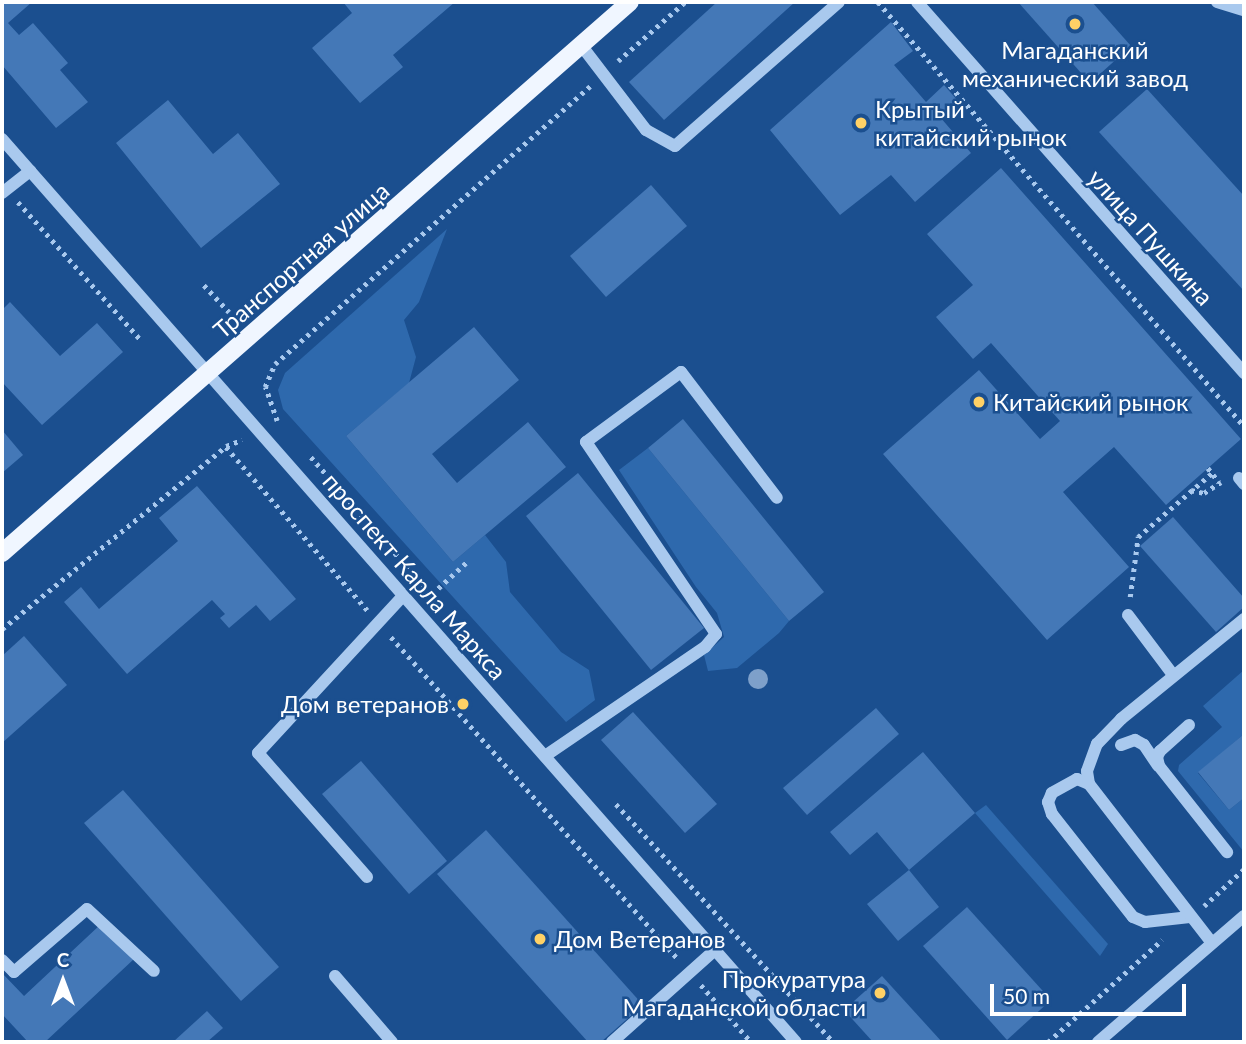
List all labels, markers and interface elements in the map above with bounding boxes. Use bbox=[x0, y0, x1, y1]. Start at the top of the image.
marker: Магаданский механический завод bbox=[1067, 16, 1083, 32]
place label: Магаданский механический завод bbox=[962, 36, 1188, 92]
place label: Крытый китайский рынок bbox=[875, 95, 1067, 151]
marker: Крытый китайский рынок bbox=[853, 115, 869, 131]
street label: улица Пушкина bbox=[1082, 163, 1220, 311]
street label: Транспортная улица bbox=[207, 176, 395, 344]
place label: Китайский рынок bbox=[993, 388, 1188, 416]
marker: Китайский рынок bbox=[971, 394, 987, 410]
street label: проспект Карла Маркса bbox=[317, 467, 513, 685]
place label: Дом ветеранов bbox=[281, 690, 449, 718]
marker: Дом ветеранов bbox=[455, 696, 471, 712]
place label: Дом Ветеранов bbox=[554, 925, 725, 953]
marker: Дом Ветеранов bbox=[532, 931, 548, 947]
north arrow bbox=[28, 946, 98, 1016]
text: С bbox=[57, 948, 69, 971]
place label: Прокуратура Магаданской области bbox=[623, 965, 866, 1021]
scale bar bbox=[994, 970, 1190, 1014]
text: 50 m bbox=[1003, 983, 1050, 1008]
marker: Прокуратура Магаданской области bbox=[872, 985, 888, 1001]

